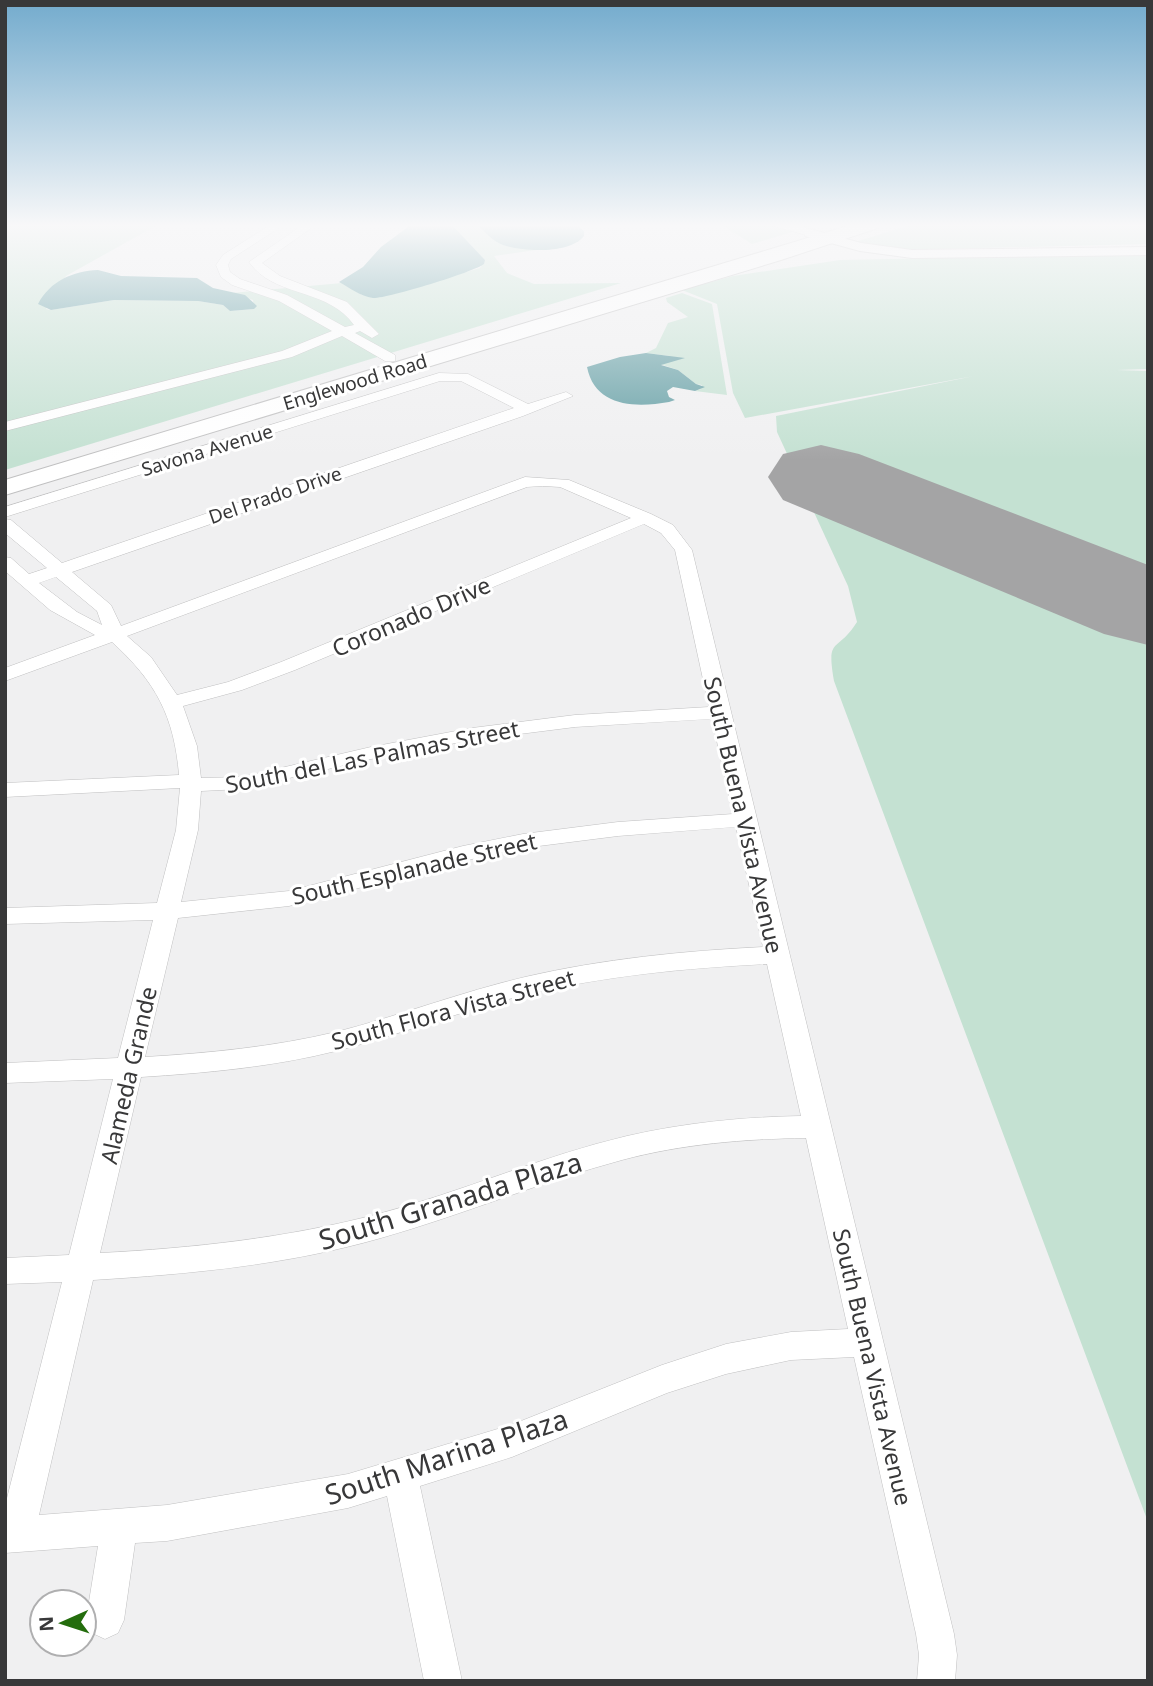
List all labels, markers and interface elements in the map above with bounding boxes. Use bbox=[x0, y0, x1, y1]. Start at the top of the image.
street label: Englewood Road bbox=[280, 348, 430, 416]
street label: Savona Avenue bbox=[138, 418, 276, 482]
street label: Del Prado Drive bbox=[205, 460, 345, 530]
street label: Coronado Drive bbox=[327, 568, 495, 664]
street label: South Buena Vista Avenue bbox=[697, 673, 791, 957]
street label: South del Las Palmas Street bbox=[222, 712, 522, 800]
street label: South Esplanade Street bbox=[288, 824, 540, 912]
street label: South Flora Vista Street bbox=[328, 961, 578, 1057]
street label: Alameda Grande bbox=[92, 983, 164, 1167]
street label: South Granada Plaza bbox=[314, 1142, 586, 1258]
street label: South Buena Vista Avenue bbox=[826, 1225, 920, 1509]
street label: South Marina Plaza bbox=[320, 1399, 572, 1513]
north arrow bbox=[28, 1588, 98, 1658]
text: N bbox=[33, 1615, 59, 1632]

